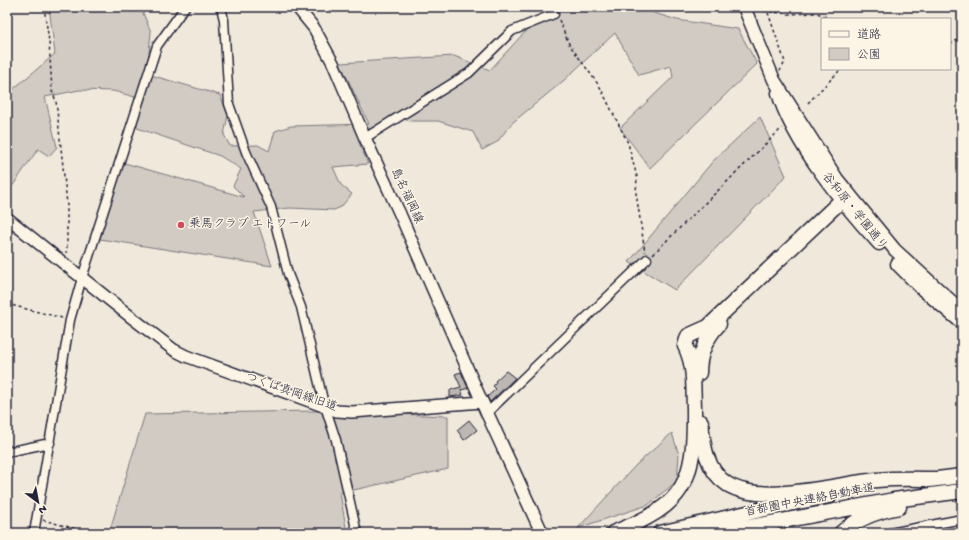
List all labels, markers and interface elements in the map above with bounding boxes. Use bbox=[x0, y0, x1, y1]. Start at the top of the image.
legend bbox=[821, 18, 951, 70]
text: 道路 bbox=[857, 28, 881, 43]
text: 公園 bbox=[857, 48, 881, 63]
street label: 島名福岡線 bbox=[387, 165, 426, 226]
street label: 谷和原・学園通り bbox=[818, 170, 890, 254]
place label: 乗馬クラブ エトワール bbox=[189, 217, 311, 232]
marker: 乗馬クラブ エトワール bbox=[176, 220, 186, 230]
street label: つくば真岡線旧道 bbox=[243, 370, 339, 415]
street label: 首都圏中央連絡自動車道 bbox=[744, 481, 876, 520]
north arrow bbox=[18, 482, 58, 522]
text: N bbox=[36, 502, 48, 516]

